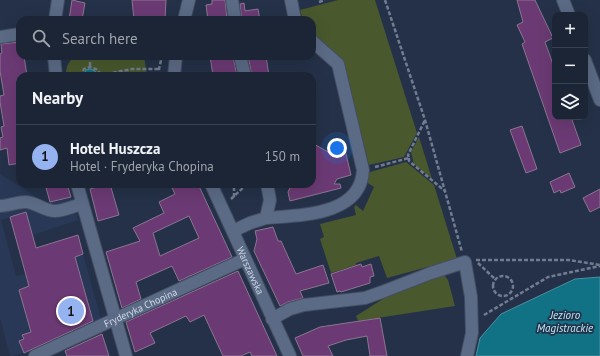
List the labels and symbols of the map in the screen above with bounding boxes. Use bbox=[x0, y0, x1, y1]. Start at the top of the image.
your location bbox=[327, 138, 347, 158]
street label: Warszawska bbox=[234, 245, 267, 297]
street label: Fryderyka Chopina bbox=[102, 285, 179, 330]
pin: 1 bbox=[58, 296, 84, 326]
water label: Jezioro Magistrackie bbox=[537, 308, 593, 335]

